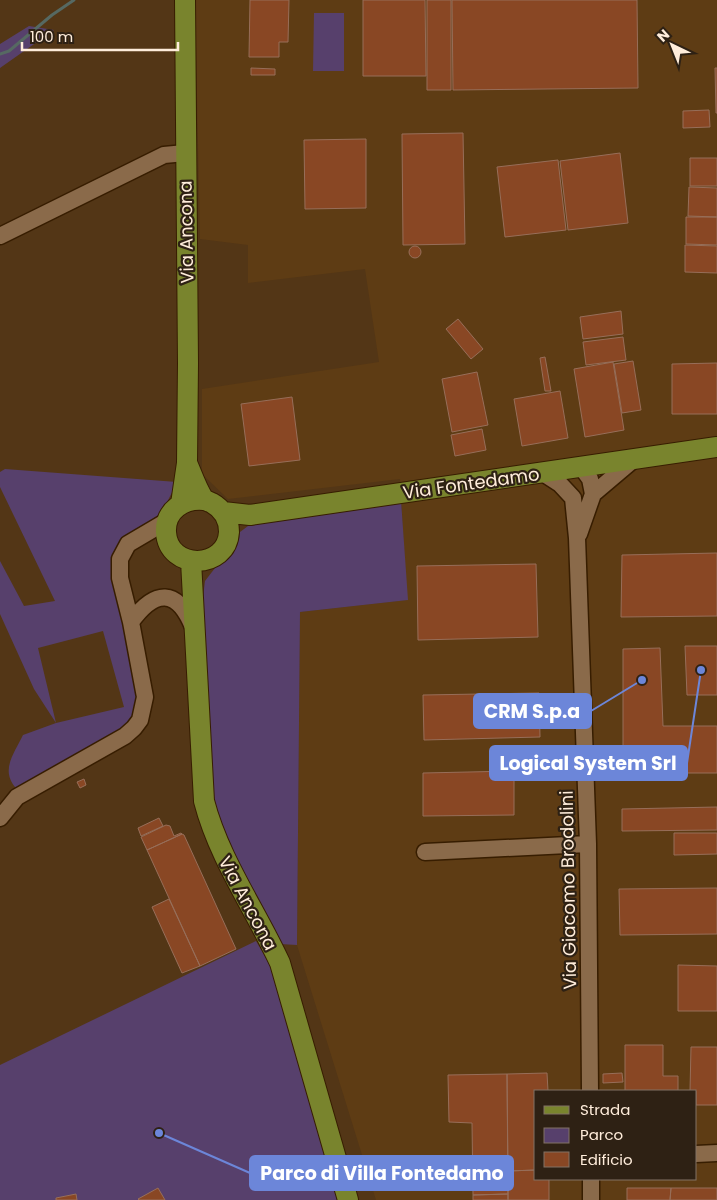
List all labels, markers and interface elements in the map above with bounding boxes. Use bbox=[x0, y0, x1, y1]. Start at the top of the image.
scale bar bbox=[22, 20, 179, 52]
north arrow bbox=[647, 20, 697, 70]
text: N bbox=[652, 25, 674, 46]
text: 100 m bbox=[30, 26, 73, 47]
street label: Via Ancona bbox=[173, 180, 199, 284]
street label: Via Fontedamo bbox=[401, 461, 541, 505]
callout: CRM S.p.a bbox=[474, 694, 591, 728]
text: CRM S.p.a bbox=[484, 698, 580, 725]
callout: Logical System Srl bbox=[490, 746, 687, 780]
text: Logical System Srl bbox=[500, 750, 677, 777]
street label: Via Giacomo Brodolini bbox=[554, 790, 582, 990]
street label: Via Ancona bbox=[213, 852, 283, 954]
legend bbox=[534, 1090, 697, 1180]
text: Strada bbox=[580, 1099, 630, 1120]
text: Parco bbox=[580, 1124, 623, 1145]
text: Edificio bbox=[580, 1149, 633, 1170]
callout: Parco di Villa Fontedamo bbox=[250, 1156, 513, 1190]
text: Parco di Villa Fontedamo bbox=[260, 1160, 504, 1187]

